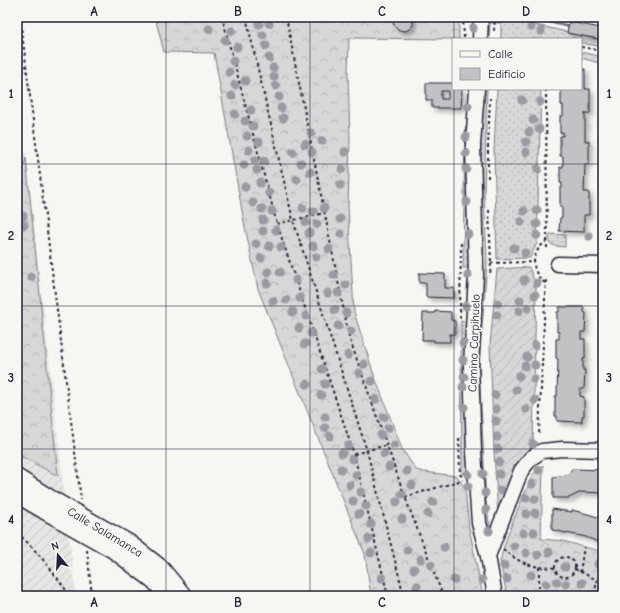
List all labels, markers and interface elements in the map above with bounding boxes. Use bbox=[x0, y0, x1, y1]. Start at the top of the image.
text: A bbox=[90, 4, 98, 19]
text: B bbox=[234, 4, 242, 19]
text: C bbox=[378, 4, 386, 19]
text: D bbox=[522, 4, 530, 19]
legend bbox=[452, 38, 582, 90]
text: Calle bbox=[488, 47, 513, 61]
text: Edificio bbox=[488, 67, 525, 81]
text: 1 bbox=[8, 86, 14, 101]
text: 1 bbox=[606, 86, 612, 101]
text: 2 bbox=[8, 228, 14, 243]
text: 2 bbox=[606, 228, 612, 243]
street label: Camino Carpihuelo bbox=[465, 294, 483, 392]
text: 3 bbox=[8, 370, 14, 385]
text: 3 bbox=[606, 370, 612, 385]
street label: Calle Salamanca bbox=[65, 504, 145, 560]
text: 4 bbox=[8, 512, 14, 527]
text: 4 bbox=[606, 512, 612, 527]
north arrow bbox=[38, 535, 78, 575]
text: N bbox=[50, 539, 60, 553]
text: A bbox=[90, 595, 98, 610]
text: B bbox=[234, 595, 242, 610]
text: C bbox=[378, 595, 386, 610]
text: D bbox=[522, 595, 530, 610]

